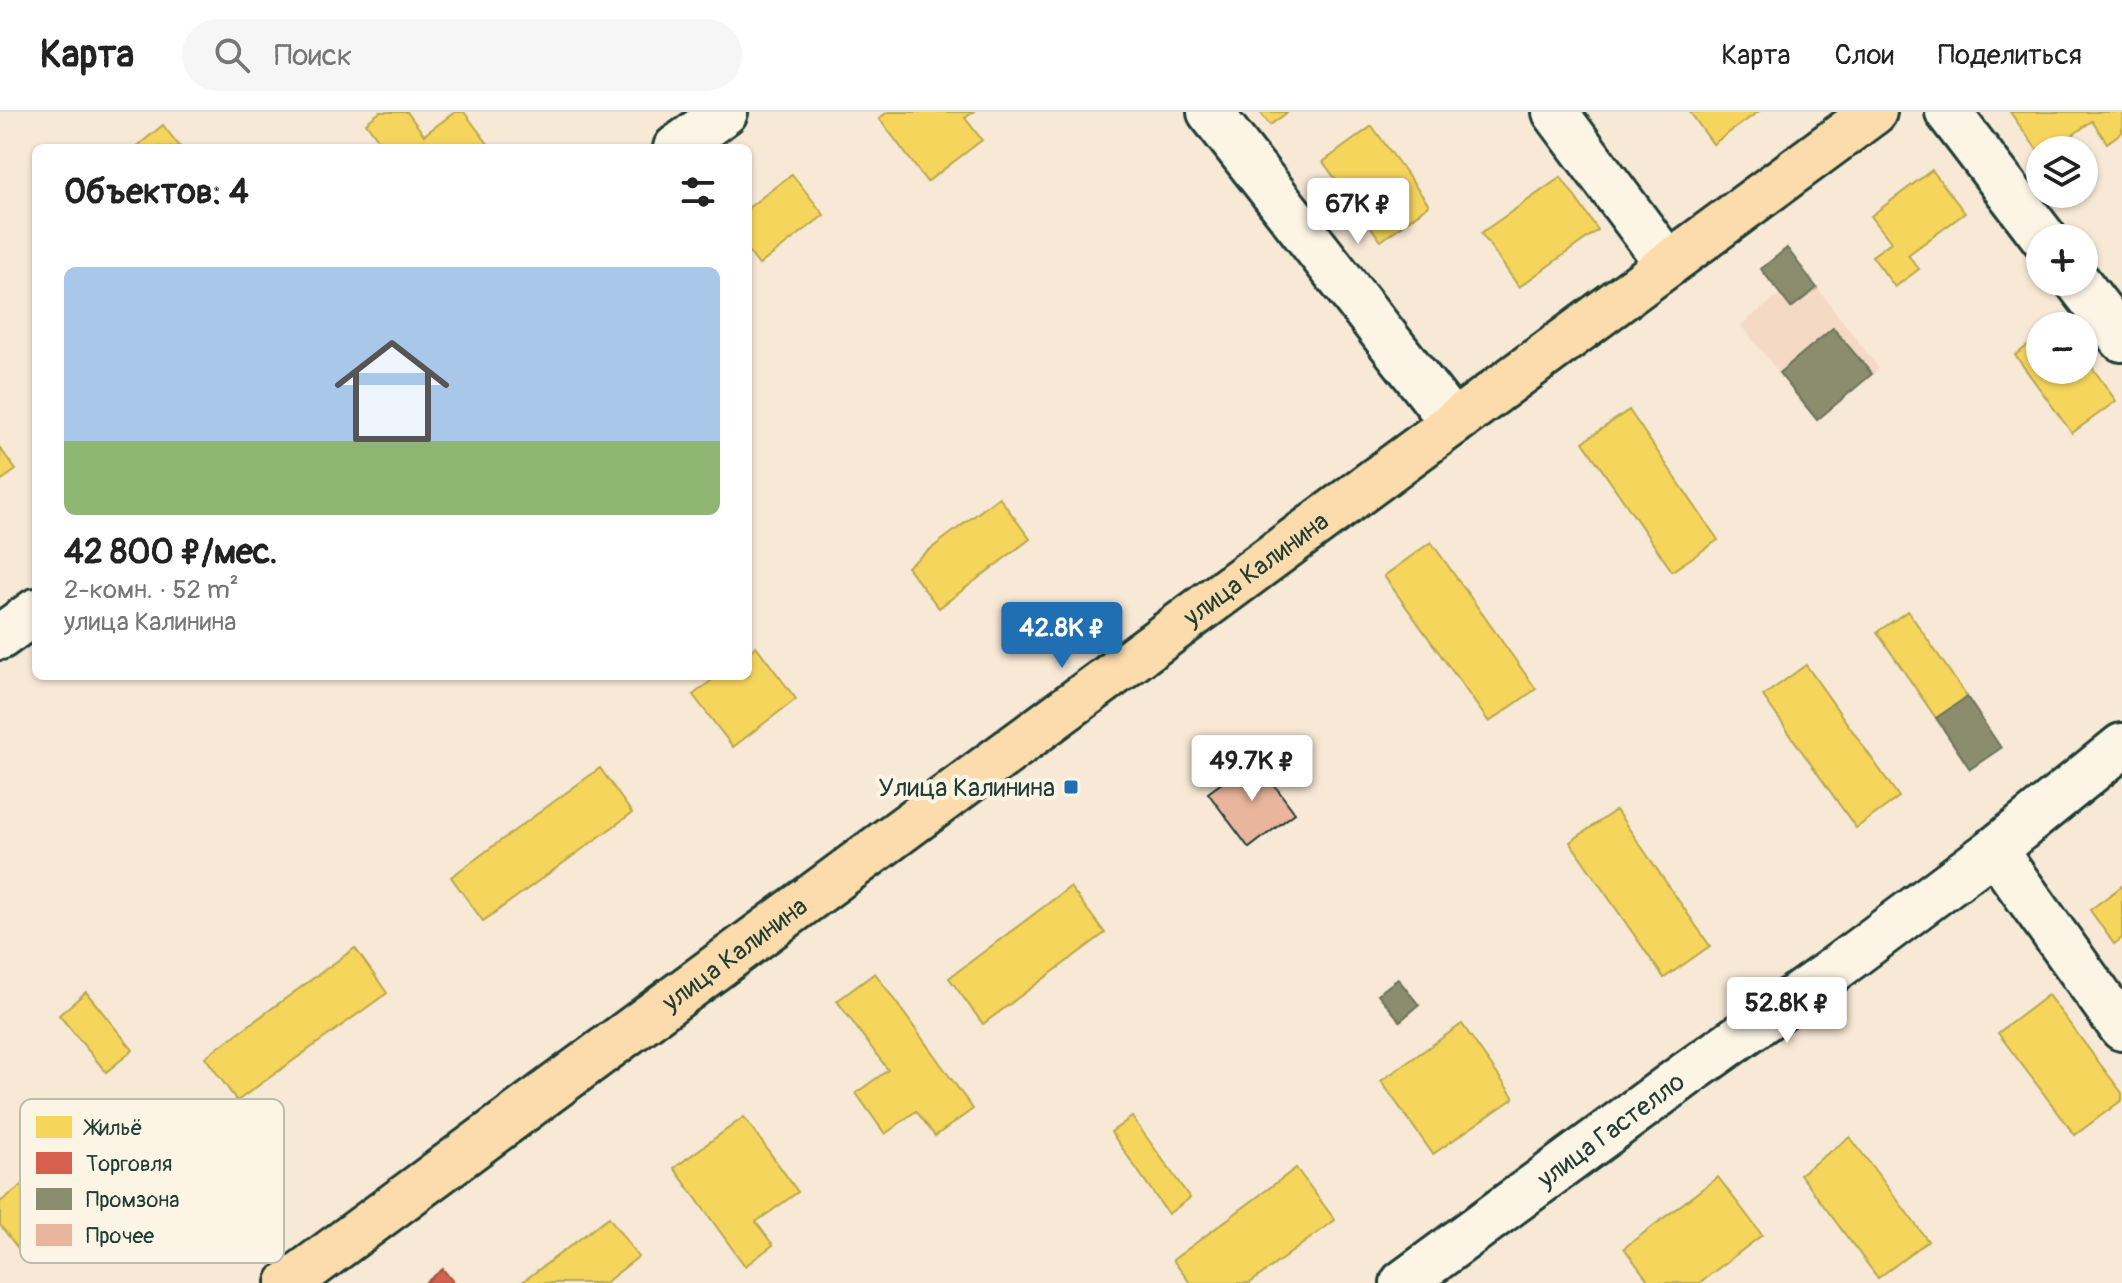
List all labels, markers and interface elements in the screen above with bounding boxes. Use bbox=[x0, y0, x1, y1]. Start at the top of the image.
search box bbox=[182, 19, 742, 91]
text: Карта bbox=[40, 31, 134, 79]
icon: search bbox=[210, 33, 254, 77]
text: Поиск bbox=[274, 37, 352, 74]
text: Карта bbox=[1721, 38, 1791, 73]
text: Слои bbox=[1835, 38, 1894, 73]
text: Поделиться bbox=[1938, 38, 2082, 73]
map controls bbox=[2026, 136, 2098, 384]
button: layers bbox=[2026, 136, 2098, 208]
icon: filters bbox=[676, 170, 720, 214]
text: Объектов: 4 bbox=[64, 171, 249, 214]
pin: 67K ₽ bbox=[1302, 178, 1414, 246]
text: 67K ₽ bbox=[1325, 188, 1391, 220]
button: + bbox=[2026, 224, 2098, 296]
button: − bbox=[2026, 312, 2098, 384]
icon: home bbox=[320, 319, 464, 463]
street label: улица Калинина bbox=[1177, 505, 1335, 634]
text: 42 800 ₽/мес. bbox=[64, 531, 278, 574]
text: 2-комн. · 52 m² bbox=[64, 574, 239, 606]
pin: 42.8K ₽ bbox=[988, 602, 1136, 670]
text: улица Калинина bbox=[64, 606, 236, 638]
text: 42.8K ₽ bbox=[1019, 612, 1105, 644]
pin: 49.7K ₽ bbox=[1178, 735, 1326, 803]
text: 49.7K ₽ bbox=[1210, 745, 1294, 777]
place label: Улица Калинина bbox=[878, 772, 1055, 804]
marker: Улица Калинина bbox=[1062, 778, 1080, 796]
street label: улица Калинина bbox=[656, 891, 814, 1019]
pin: 52.8K ₽ bbox=[1713, 977, 1861, 1045]
text: 52.8K ₽ bbox=[1745, 987, 1829, 1019]
street label: улица Гастелло bbox=[1531, 1066, 1691, 1196]
legend bbox=[20, 1099, 284, 1263]
text: Жильё bbox=[83, 1114, 143, 1142]
text: Торговля bbox=[86, 1150, 172, 1178]
text: Промзона bbox=[86, 1186, 180, 1214]
text: Прочее bbox=[86, 1222, 154, 1250]

